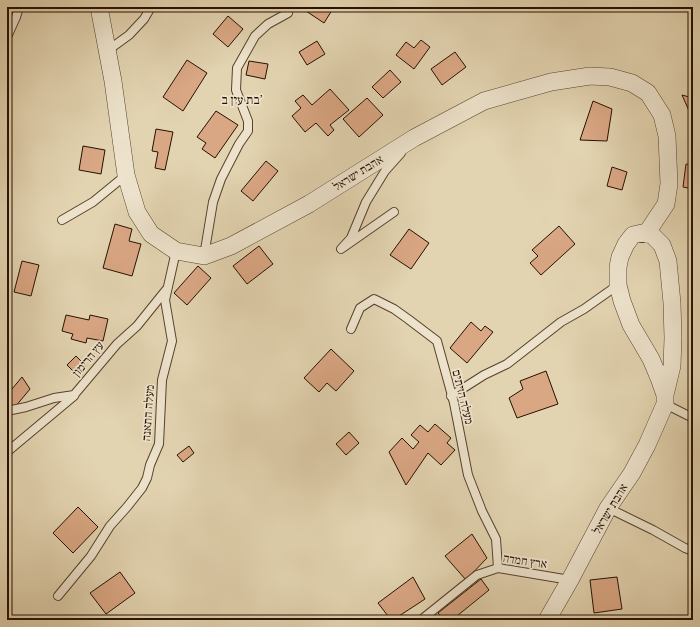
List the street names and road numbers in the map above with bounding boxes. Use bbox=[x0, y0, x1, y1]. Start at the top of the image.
street label: אהבת ישראל bbox=[330, 152, 386, 194]
street label: עץ הרימון bbox=[69, 338, 107, 379]
street label: מעלה הזיתים bbox=[449, 368, 477, 426]
street label: מעלה התאנה bbox=[139, 384, 157, 442]
street label: אהבת ישראל bbox=[589, 481, 631, 537]
street label: ארץ חמדה bbox=[502, 551, 548, 571]

